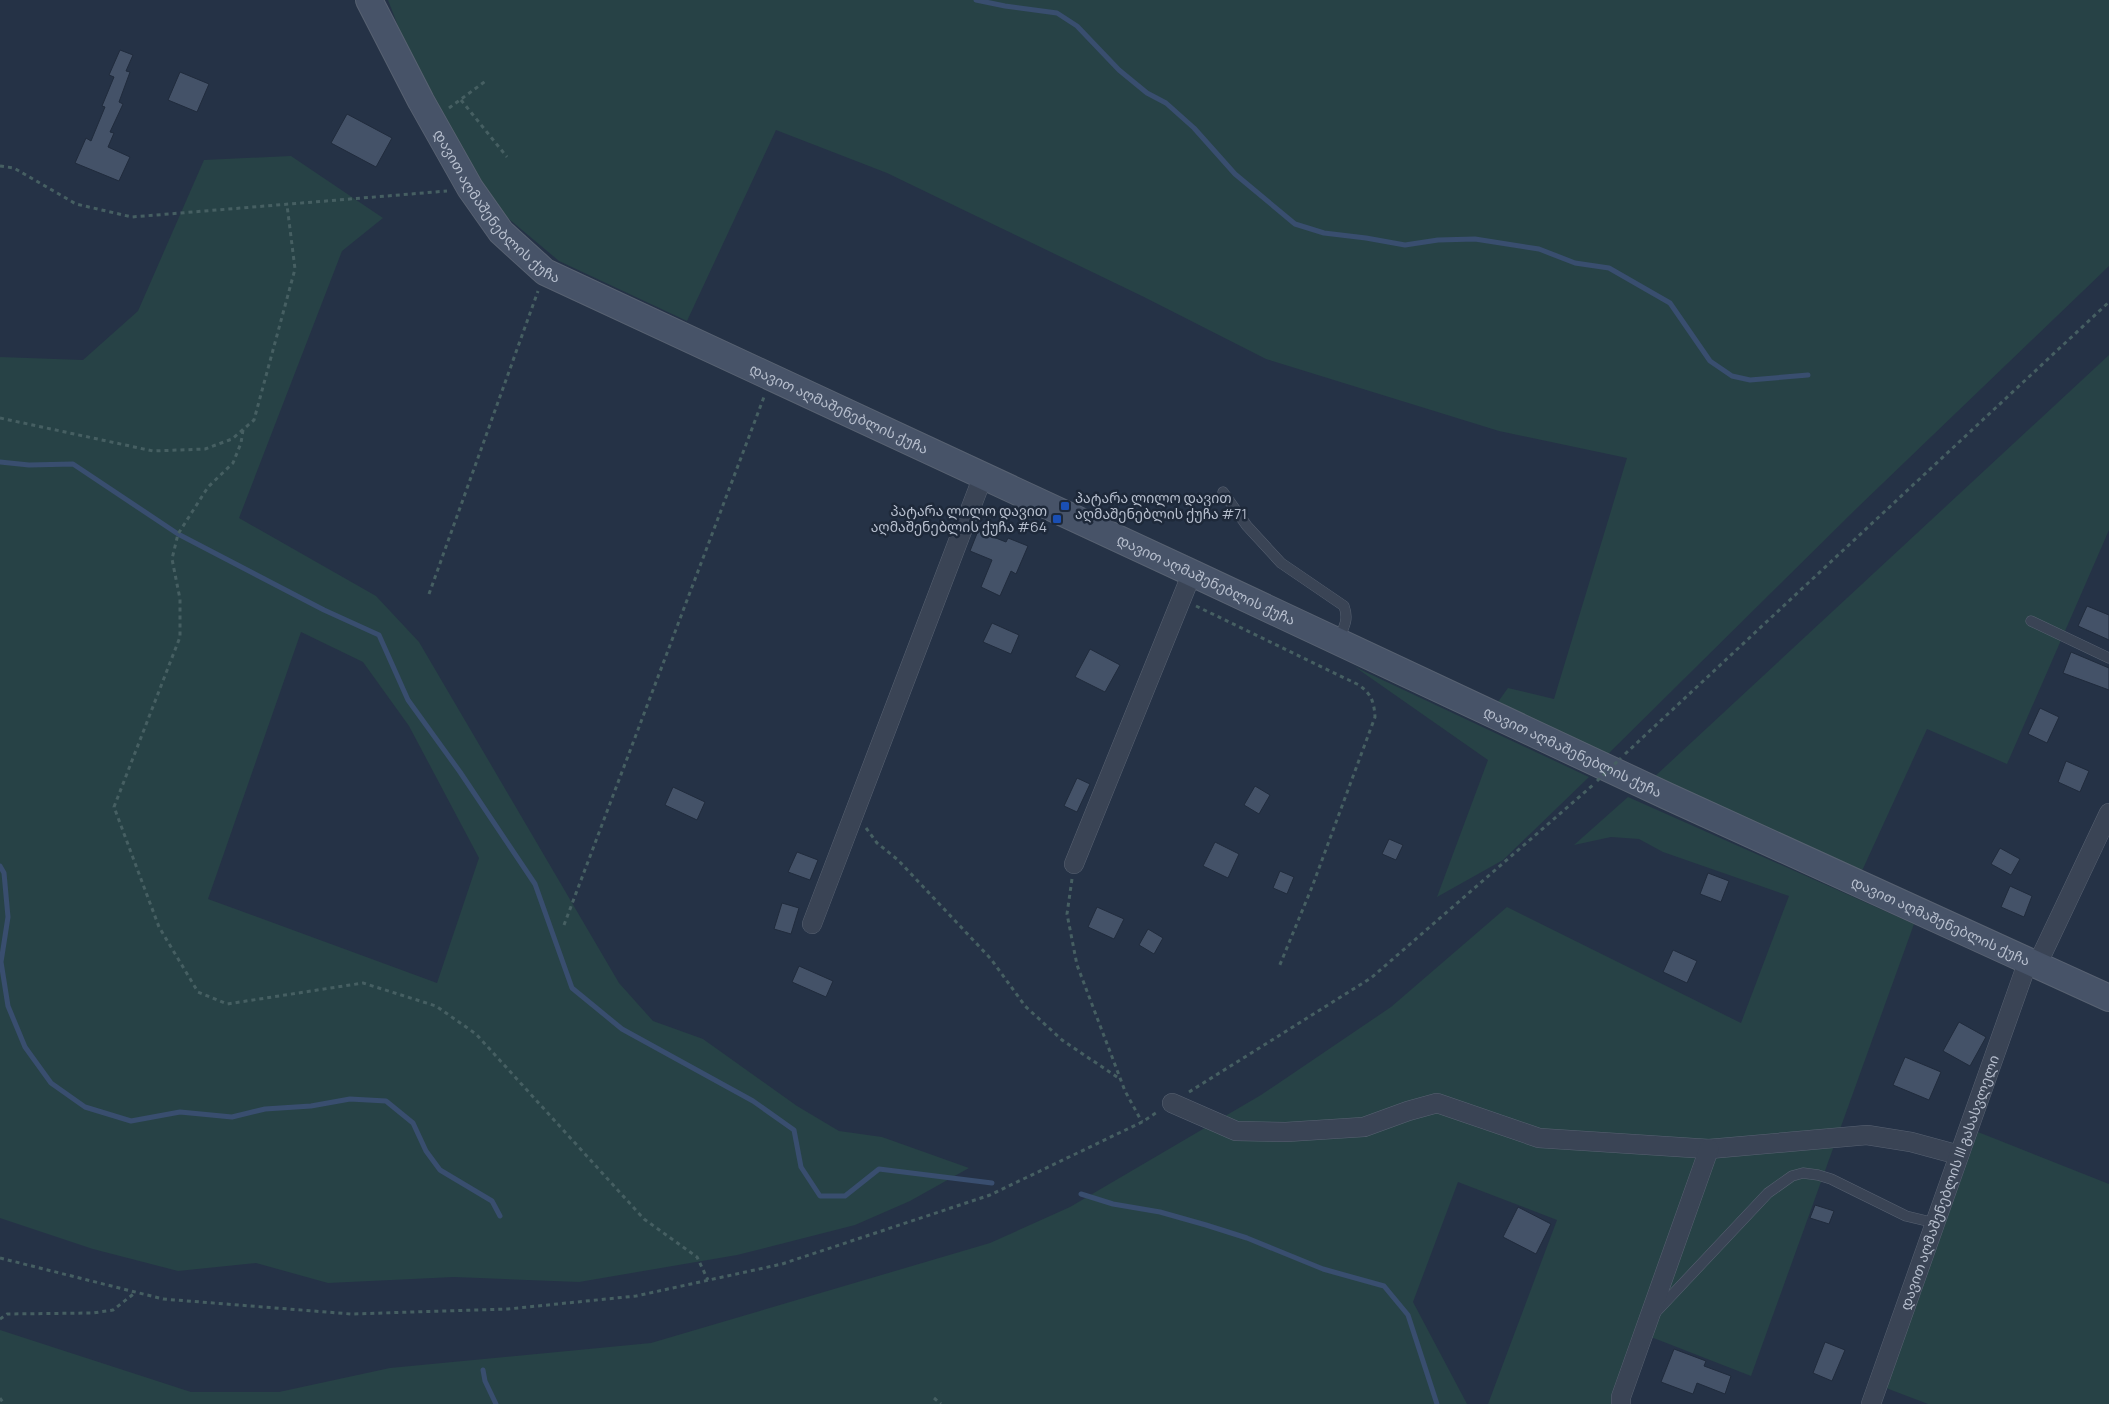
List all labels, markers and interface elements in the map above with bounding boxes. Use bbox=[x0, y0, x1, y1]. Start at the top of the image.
street label: დავით აღმაშენებლის ქუჩა bbox=[430, 126, 563, 287]
street label: დავით აღმაშენებლის ქუჩა bbox=[747, 359, 932, 458]
place label: პატარა ლილო დავით აღმაშენებლის ქუჩა #71 bbox=[1075, 488, 1247, 523]
marker: პატარა ლილო დავით აღმაშენებლის ქუჩა #71 bbox=[1059, 500, 1071, 512]
place label: პატარა ლილო დავით აღმაშენებლის ქუჩა #64 bbox=[871, 501, 1047, 536]
marker: პატარა ლილო დავით აღმაშენებლის ქუჩა #64 bbox=[1051, 513, 1063, 525]
street label: დავით აღმაშენებლის ქუჩა bbox=[1114, 529, 1299, 629]
street label: დავით აღმაშენებლის ქუჩა bbox=[1481, 701, 1665, 801]
street label: დავით აღმაშენებლის ქუჩა bbox=[1848, 872, 2033, 970]
street label: დავით აღმაშენებლის III გასასვლელი bbox=[1895, 1052, 2003, 1313]

